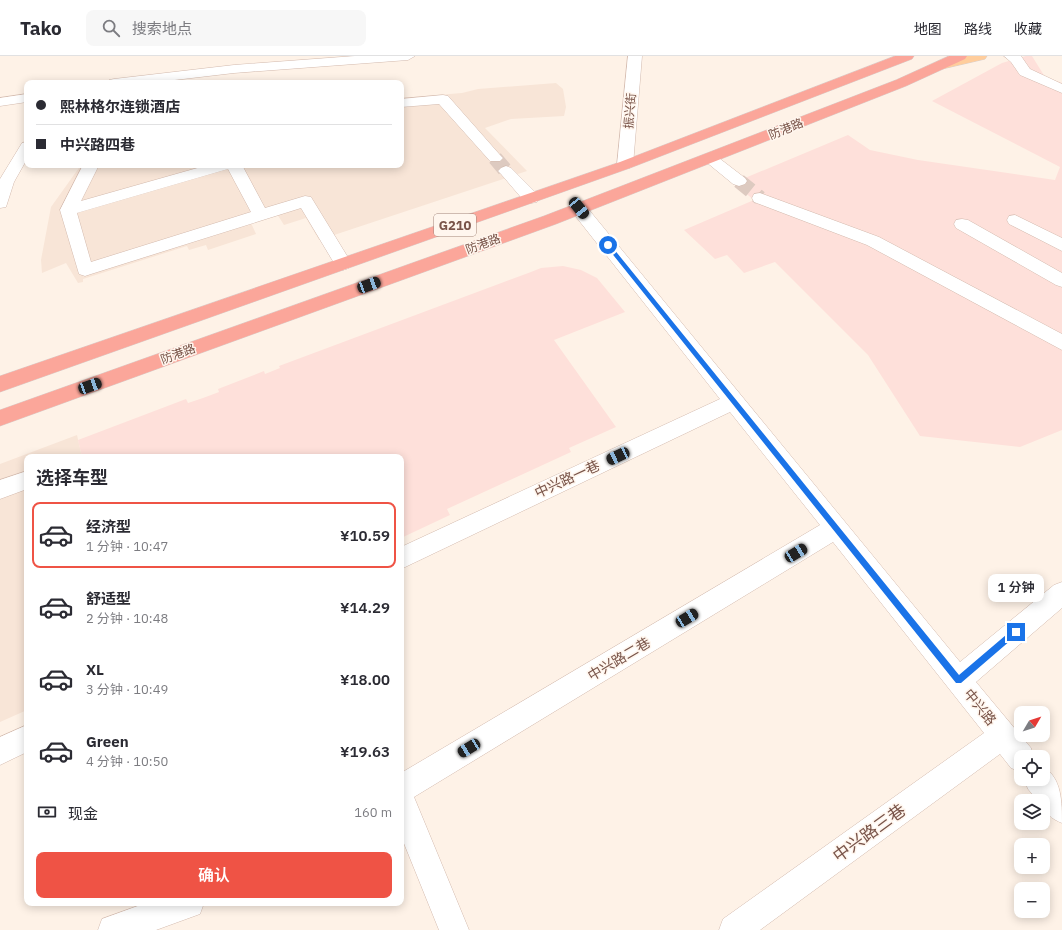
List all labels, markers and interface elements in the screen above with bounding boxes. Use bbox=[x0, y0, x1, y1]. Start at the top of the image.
search box bbox=[86, 10, 366, 46]
text: Tako bbox=[20, 16, 62, 40]
icon: search bbox=[100, 17, 122, 39]
text: 搜索地点 bbox=[132, 19, 192, 38]
text: 地图 bbox=[914, 20, 942, 38]
text: 路线 bbox=[964, 20, 992, 38]
text: 收藏 bbox=[1014, 20, 1042, 38]
street label: 振兴街 bbox=[620, 92, 639, 130]
text: 熙林格尔连锁酒店 bbox=[60, 97, 180, 116]
street label: 防港路 bbox=[766, 115, 805, 142]
text: 中兴路四巷 bbox=[60, 135, 135, 154]
car bbox=[567, 195, 591, 221]
road number: G210 bbox=[434, 214, 476, 236]
street label: 防港路 bbox=[463, 230, 502, 257]
route start bbox=[599, 236, 617, 254]
car bbox=[356, 275, 382, 295]
street label: 防港路 bbox=[158, 340, 197, 367]
car bbox=[77, 376, 103, 396]
car bbox=[605, 445, 631, 467]
street label: 中兴路一巷 bbox=[531, 456, 603, 502]
text: 选择车型 bbox=[36, 466, 108, 489]
icon: car bbox=[38, 517, 74, 553]
text: 经济型 bbox=[86, 517, 131, 536]
text: ¥10.59 bbox=[340, 526, 390, 545]
text: 1 分钟 · 10:47 bbox=[86, 538, 168, 555]
car bbox=[783, 542, 809, 564]
callout: 1 分钟 bbox=[988, 574, 1044, 602]
text: 1 分钟 bbox=[998, 579, 1034, 596]
icon: car bbox=[38, 589, 74, 625]
text: 舒适型 bbox=[86, 589, 131, 608]
text: ¥14.29 bbox=[340, 598, 390, 617]
car bbox=[674, 607, 700, 629]
text: 2 分钟 · 10:48 bbox=[86, 610, 168, 627]
route end bbox=[1007, 623, 1025, 641]
street label: 中兴路二巷 bbox=[584, 633, 654, 685]
text: XL bbox=[86, 660, 104, 679]
icon: car bbox=[38, 661, 74, 697]
text: ¥18.00 bbox=[340, 670, 390, 689]
text: 3 分钟 · 10:49 bbox=[86, 681, 168, 698]
street label: 中兴路 bbox=[960, 685, 1000, 729]
north arrow bbox=[1014, 706, 1050, 742]
map controls bbox=[1014, 706, 1050, 918]
text: Green bbox=[86, 732, 129, 751]
icon: car bbox=[38, 733, 74, 769]
car bbox=[456, 737, 482, 759]
text: ¥19.63 bbox=[340, 742, 390, 761]
button: locate bbox=[1014, 750, 1050, 786]
text: 4 分钟 · 10:50 bbox=[86, 753, 168, 770]
button: layers bbox=[1014, 794, 1050, 830]
street label: 中兴路三巷 bbox=[828, 799, 910, 867]
icon: cash bbox=[36, 801, 58, 823]
text: 现金 bbox=[68, 804, 98, 823]
text: 160 m bbox=[354, 804, 392, 821]
button: + bbox=[1014, 838, 1050, 874]
button: 确认 bbox=[36, 852, 392, 898]
button: − bbox=[1014, 882, 1050, 918]

